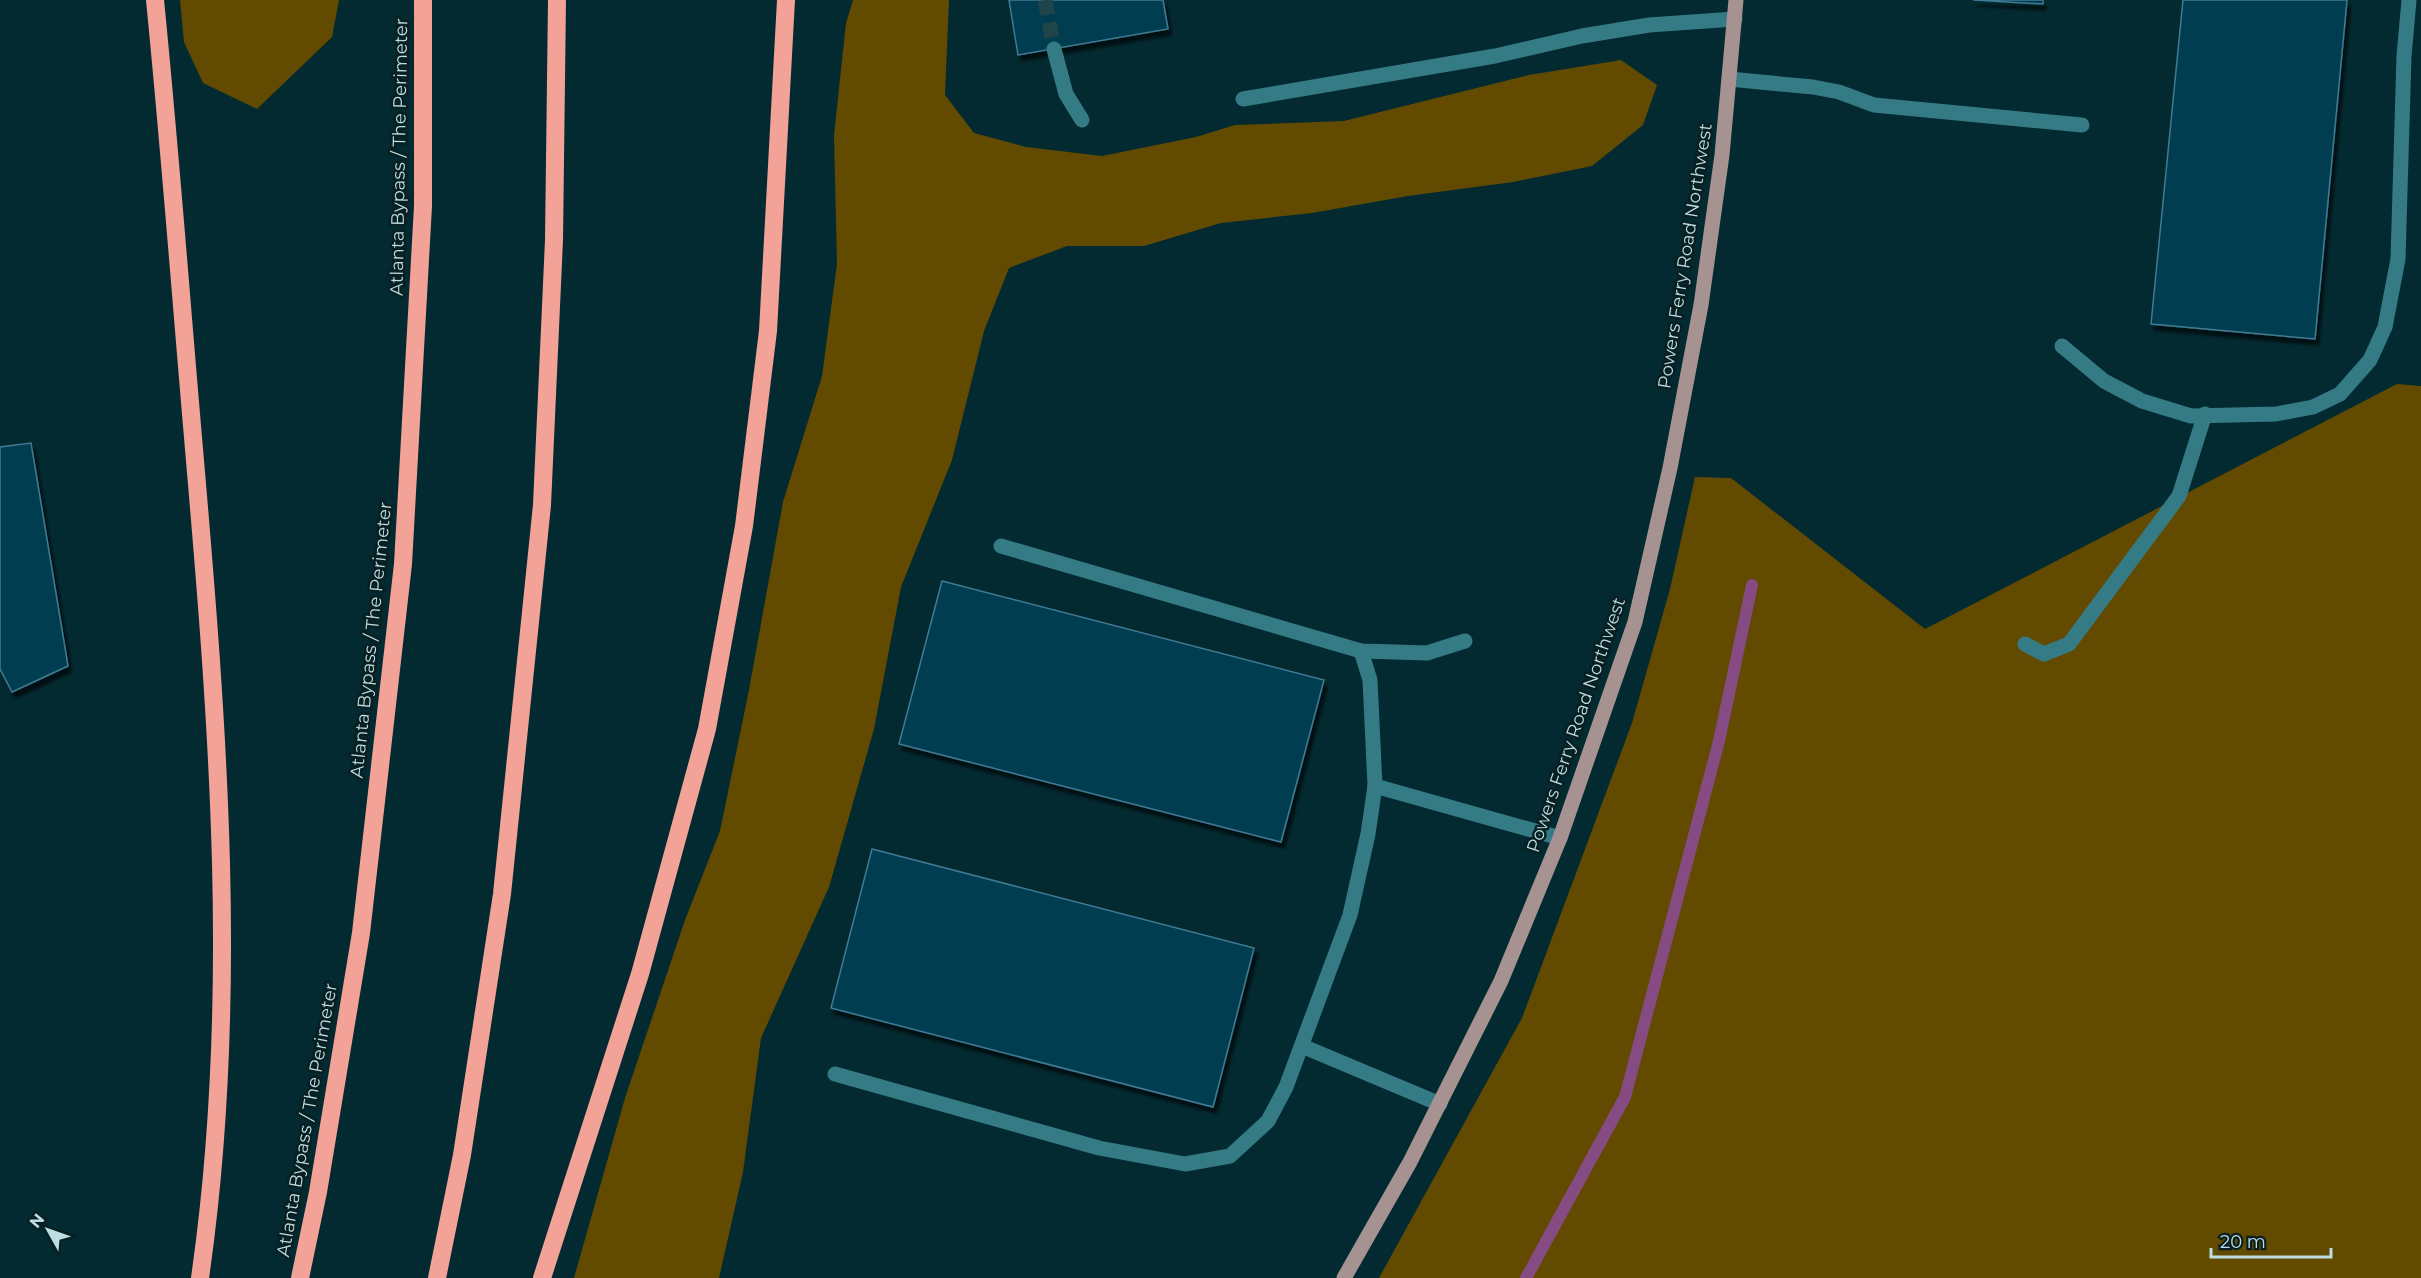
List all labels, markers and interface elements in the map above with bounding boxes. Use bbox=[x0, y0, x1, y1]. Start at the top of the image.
street label: Atlanta Bypass / The Perimeter bbox=[386, 18, 412, 296]
street label: Powers Ferry Road Northwest bbox=[1653, 122, 1717, 390]
street label: Atlanta Bypass / The Perimeter bbox=[346, 501, 396, 779]
street label: Powers Ferry Road Northwest bbox=[1522, 595, 1630, 855]
street label: Atlanta Bypass / The Perimeter bbox=[272, 981, 342, 1259]
north arrow bbox=[18, 1200, 78, 1260]
text: N bbox=[25, 1210, 48, 1232]
scale bar bbox=[2211, 1221, 2331, 1259]
text: 20 m bbox=[2220, 1231, 2266, 1253]

